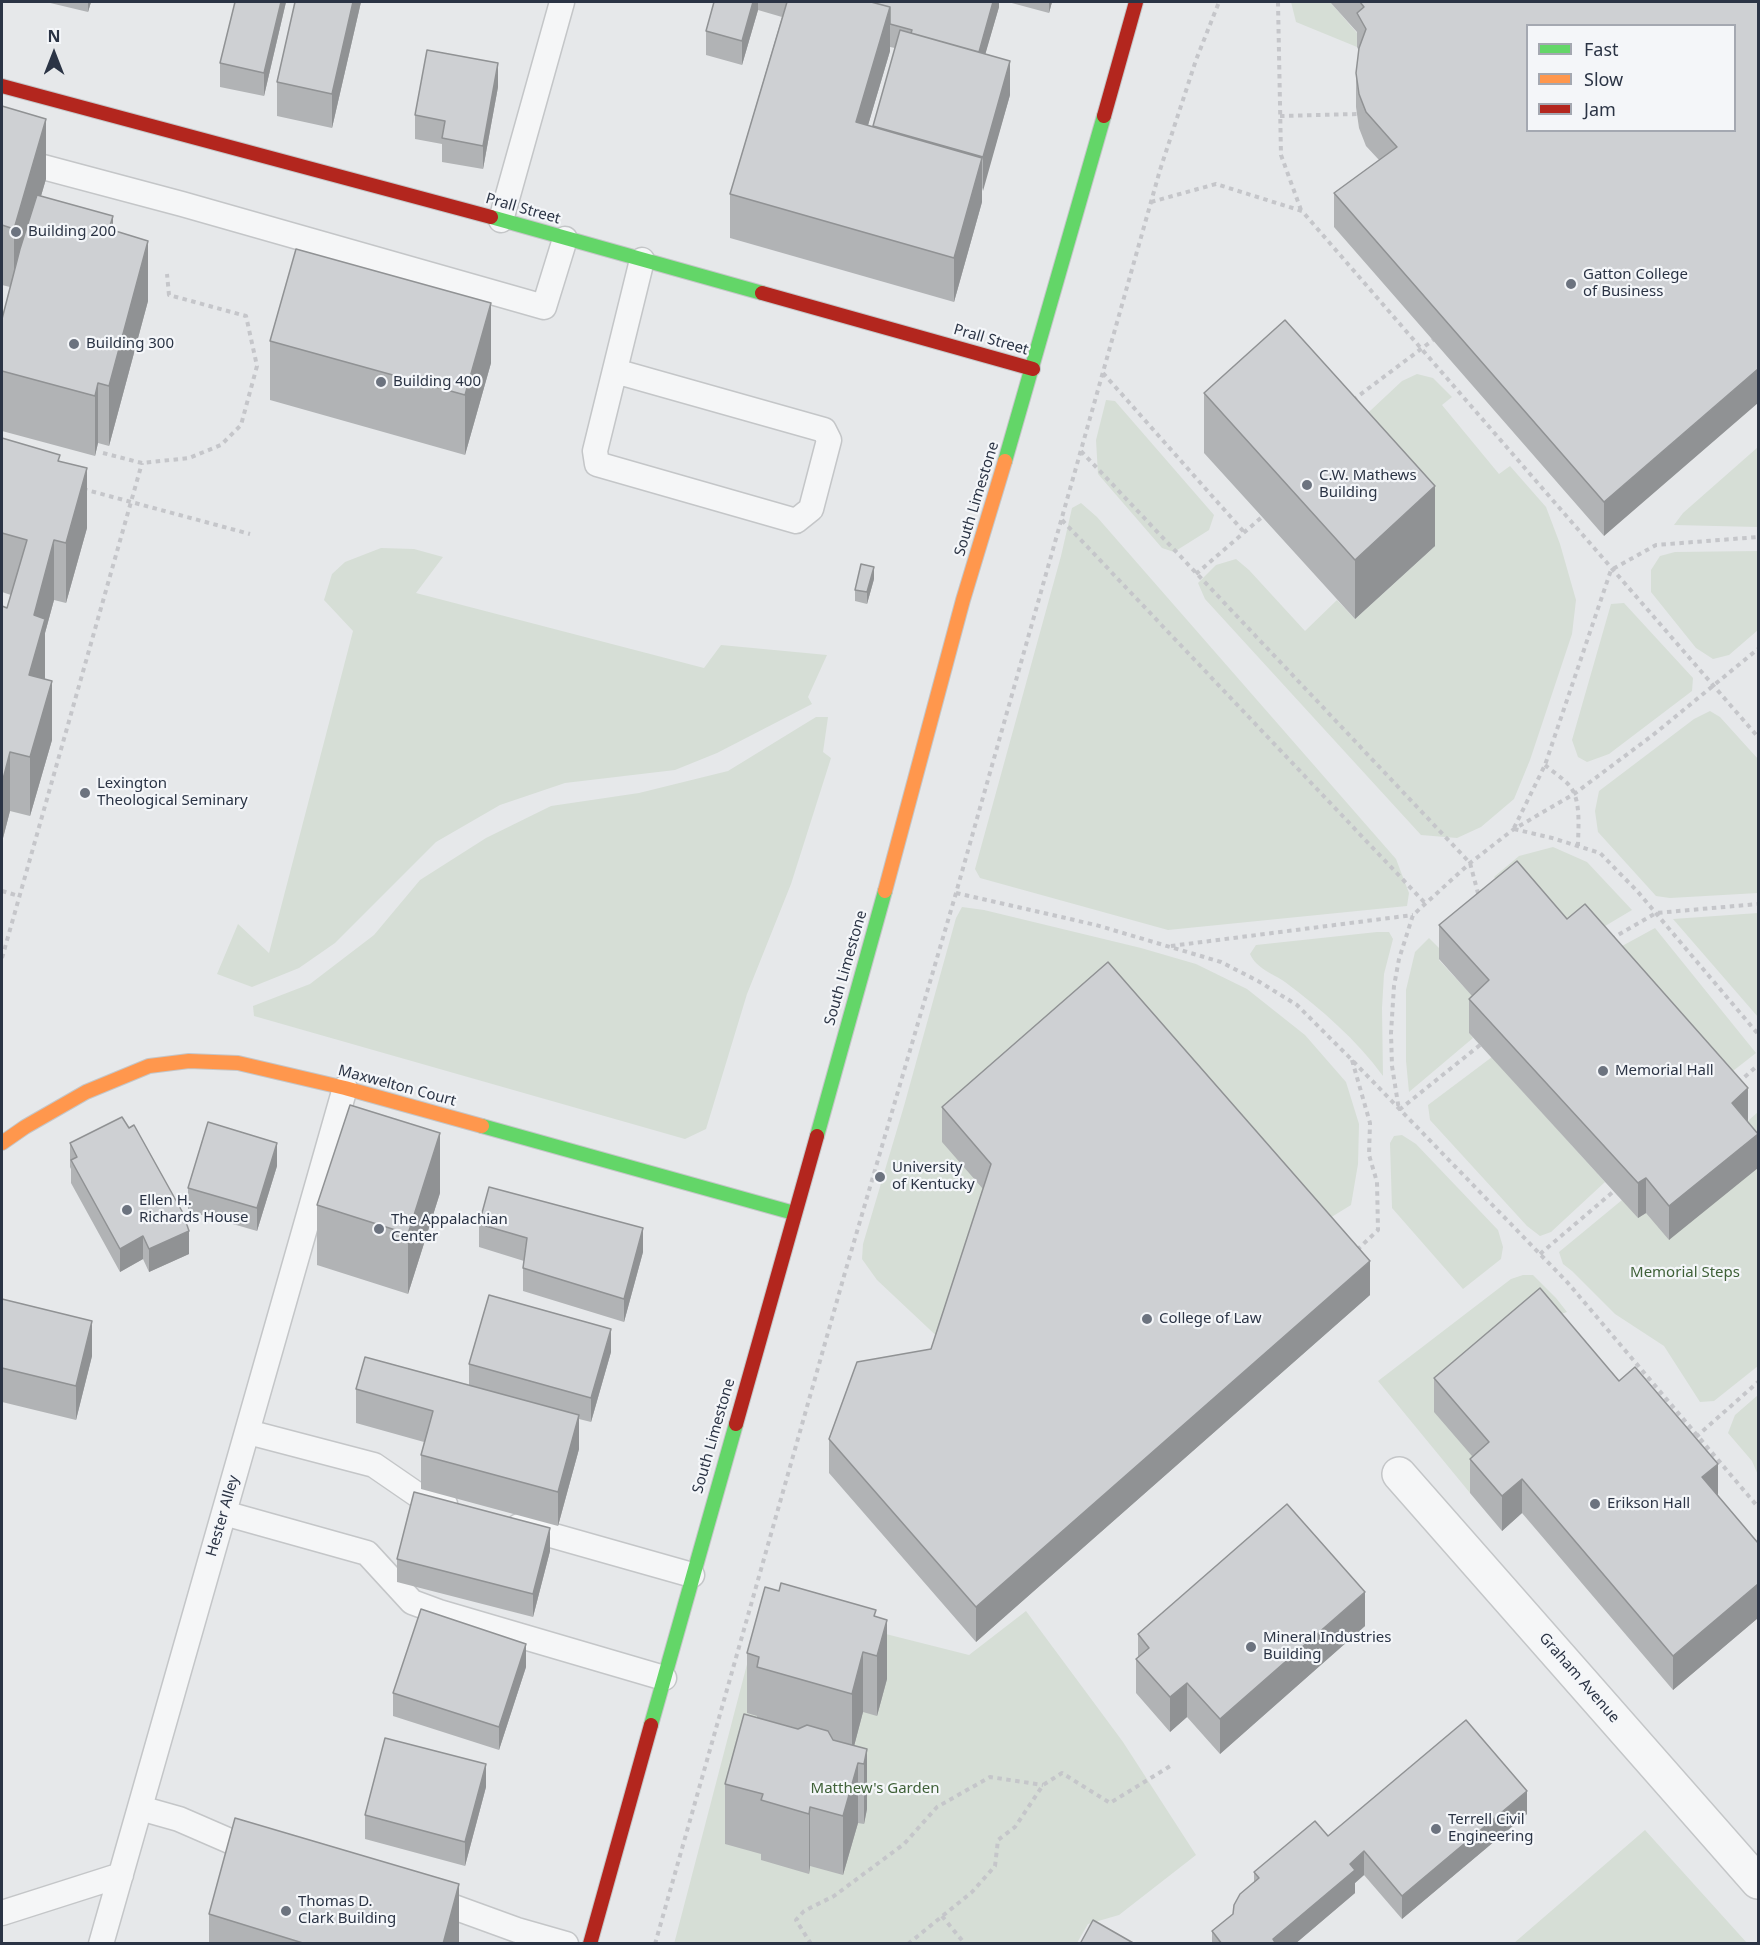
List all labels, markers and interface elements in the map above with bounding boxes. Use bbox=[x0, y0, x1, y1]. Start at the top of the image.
north arrow bbox=[24, 24, 84, 84]
legend bbox=[1526, 24, 1736, 132]
text: N bbox=[47, 25, 61, 47]
text: Fast bbox=[1584, 37, 1619, 61]
text: Slow bbox=[1584, 67, 1623, 91]
text: Jam bbox=[1584, 97, 1616, 121]
street label: Prall Street bbox=[484, 190, 562, 228]
place label: Building 200 bbox=[28, 223, 116, 241]
marker: Building 200 bbox=[9, 225, 23, 239]
place label: Gatton College of Business bbox=[1583, 266, 1688, 301]
marker: Gatton College of Business bbox=[1564, 277, 1578, 291]
street label: Prall Street bbox=[952, 321, 1030, 359]
place label: Building 300 bbox=[86, 335, 174, 353]
marker: Building 300 bbox=[67, 337, 81, 351]
place label: Building 400 bbox=[393, 373, 481, 391]
marker: Building 400 bbox=[374, 375, 388, 389]
street label: South Limestone bbox=[951, 440, 1003, 558]
place label: C.W. Mathews Building bbox=[1319, 467, 1417, 502]
marker: C.W. Mathews Building bbox=[1300, 478, 1314, 492]
place label: Lexington Theological Seminary bbox=[97, 775, 248, 810]
marker: Lexington Theological Seminary bbox=[78, 786, 92, 800]
street label: South Limestone bbox=[821, 908, 871, 1028]
street label: Maxwelton Court bbox=[336, 1062, 458, 1110]
place label: Memorial Hall bbox=[1615, 1062, 1714, 1080]
marker: Memorial Hall bbox=[1596, 1064, 1610, 1078]
place label: University of Kentucky bbox=[892, 1159, 975, 1194]
marker: University of Kentucky bbox=[873, 1170, 887, 1184]
place label: Ellen H. Richards House bbox=[139, 1192, 248, 1227]
marker: Ellen H. Richards House bbox=[120, 1203, 134, 1217]
place label: The Appalachian Center bbox=[391, 1211, 508, 1246]
marker: The Appalachian Center bbox=[372, 1222, 386, 1236]
park label: Memorial Steps bbox=[1630, 1264, 1740, 1282]
place label: College of Law bbox=[1159, 1310, 1262, 1328]
marker: College of Law bbox=[1140, 1312, 1154, 1326]
street label: South Limestone bbox=[689, 1376, 739, 1496]
street label: Hester Alley bbox=[203, 1473, 243, 1559]
place label: Erikson Hall bbox=[1607, 1495, 1690, 1513]
marker: Erikson Hall bbox=[1588, 1497, 1602, 1511]
place label: Mineral Industries Building bbox=[1263, 1629, 1391, 1664]
street label: Graham Avenue bbox=[1535, 1629, 1623, 1727]
marker: Mineral Industries Building bbox=[1244, 1640, 1258, 1654]
park label: Matthew's Garden bbox=[811, 1780, 939, 1798]
place label: Terrell Civil Engineering bbox=[1448, 1811, 1533, 1846]
marker: Terrell Civil Engineering bbox=[1429, 1822, 1443, 1836]
place label: Thomas D. Clark Building bbox=[298, 1893, 396, 1928]
marker: Thomas D. Clark Building bbox=[279, 1904, 293, 1918]

